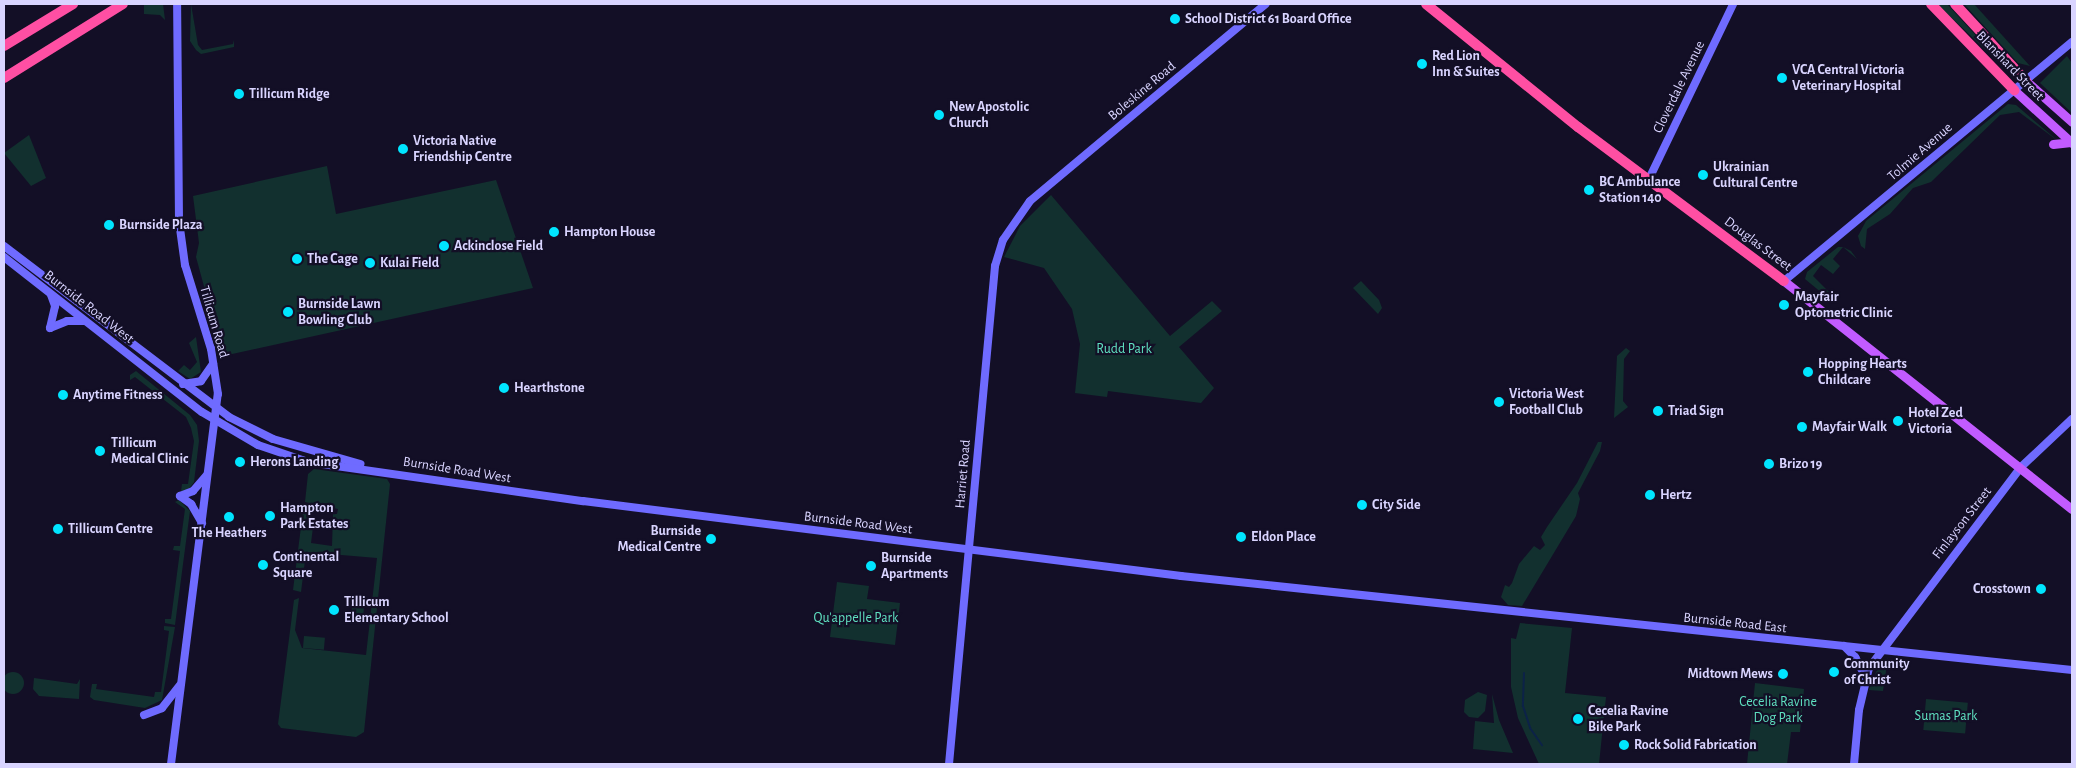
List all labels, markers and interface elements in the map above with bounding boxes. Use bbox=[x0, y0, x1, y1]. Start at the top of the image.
place label: School District 61 Board Office bbox=[1185, 11, 1352, 27]
marker: School District 61 Board Office bbox=[1169, 13, 1181, 25]
street label: Blanshard Street bbox=[1973, 28, 2047, 104]
street label: Cloverdale Avenue bbox=[1649, 38, 1709, 136]
place label: Red Lion Inn & Suites bbox=[1432, 48, 1500, 80]
street label: Boleskine Road bbox=[1105, 58, 1179, 124]
marker: Red Lion Inn & Suites bbox=[1416, 58, 1428, 70]
place label: VCA Central Victoria Veterinary Hospital bbox=[1792, 62, 1905, 94]
marker: VCA Central Victoria Veterinary Hospital bbox=[1776, 72, 1788, 84]
place label: Tillicum Ridge bbox=[249, 86, 330, 102]
marker: Tillicum Ridge bbox=[233, 88, 245, 100]
place label: New Apostolic Church bbox=[949, 99, 1029, 132]
marker: New Apostolic Church bbox=[933, 109, 945, 121]
street label: Tolmie Avenue bbox=[1884, 119, 1956, 185]
place label: Victoria Native Friendship Centre bbox=[413, 133, 512, 166]
marker: Victoria Native Friendship Centre bbox=[397, 143, 409, 155]
place label: Ukrainian Cultural Centre bbox=[1713, 159, 1798, 192]
marker: Ukrainian Cultural Centre bbox=[1697, 169, 1709, 181]
place label: BC Ambulance Station 140 bbox=[1599, 174, 1680, 206]
marker: BC Ambulance Station 140 bbox=[1583, 184, 1595, 196]
street label: Douglas Street bbox=[1721, 213, 1795, 275]
place label: Burnside Plaza bbox=[119, 217, 203, 233]
marker: Burnside Plaza bbox=[103, 219, 115, 231]
place label: Hampton House bbox=[564, 224, 655, 240]
marker: Hampton House bbox=[548, 226, 560, 238]
place label: Ackinclose Field bbox=[454, 238, 543, 254]
marker: Ackinclose Field bbox=[438, 240, 450, 252]
place label: The Cage bbox=[307, 251, 358, 267]
marker: The Cage bbox=[291, 253, 303, 265]
place label: Kulai Field bbox=[380, 255, 439, 271]
marker: Kulai Field bbox=[364, 257, 376, 269]
street label: Burnside Road West bbox=[41, 267, 137, 347]
street label: Tillicum Road bbox=[196, 284, 232, 360]
place label: Mayfair Optometric Clinic bbox=[1795, 289, 1892, 322]
place label: Burnside Lawn Bowling Club bbox=[298, 296, 381, 328]
marker: Mayfair Optometric Clinic bbox=[1777, 298, 1791, 312]
marker: Burnside Lawn Bowling Club bbox=[282, 306, 294, 318]
park label: Rudd Park bbox=[1096, 341, 1152, 357]
place label: Hopping Hearts Childcare bbox=[1818, 356, 1907, 388]
marker: Hopping Hearts Childcare bbox=[1802, 366, 1814, 378]
place label: Hearthstone bbox=[514, 380, 585, 396]
marker: Hearthstone bbox=[498, 382, 510, 394]
place label: Victoria West Football Club bbox=[1509, 386, 1584, 418]
place label: Anytime Fitness bbox=[73, 387, 163, 403]
marker: Anytime Fitness bbox=[57, 389, 69, 401]
marker: Victoria West Football Club bbox=[1493, 396, 1505, 408]
place label: Triad Sign bbox=[1668, 403, 1724, 419]
marker: Triad Sign bbox=[1652, 405, 1664, 417]
place label: Hotel Zed Victoria bbox=[1908, 405, 1963, 438]
marker: Hotel Zed Victoria bbox=[1892, 415, 1904, 427]
place label: Mayfair Walk bbox=[1812, 419, 1887, 435]
marker: Mayfair Walk bbox=[1796, 421, 1808, 433]
place label: Tillicum Medical Clinic bbox=[111, 435, 188, 468]
street label: Harriet Road bbox=[952, 439, 974, 509]
marker: Tillicum Medical Clinic bbox=[93, 444, 107, 458]
street label: Burnside Road West bbox=[402, 453, 512, 487]
place label: Herons Landing bbox=[250, 454, 338, 470]
marker: Herons Landing bbox=[234, 456, 246, 468]
place label: Brizo 19 bbox=[1779, 456, 1822, 472]
marker: Brizo 19 bbox=[1763, 458, 1775, 470]
street label: Finlayson Street bbox=[1929, 484, 1995, 562]
place label: Hertz bbox=[1660, 487, 1692, 503]
marker: Hertz bbox=[1644, 489, 1656, 501]
place label: City Side bbox=[1372, 497, 1421, 513]
marker: City Side bbox=[1356, 499, 1368, 511]
place label: Hampton Park Estates bbox=[280, 500, 348, 532]
street label: Burnside Road West bbox=[803, 508, 913, 538]
marker: Hampton Park Estates bbox=[264, 510, 276, 522]
marker: The Heathers bbox=[223, 511, 235, 523]
place label: Tillicum Centre bbox=[68, 521, 153, 537]
marker: Tillicum Centre bbox=[52, 523, 64, 535]
place label: Burnside Medical Centre bbox=[617, 523, 701, 556]
place label: The Heathers bbox=[191, 525, 267, 541]
place label: Eldon Place bbox=[1251, 529, 1316, 545]
marker: Eldon Place bbox=[1235, 531, 1247, 543]
marker: Burnside Medical Centre bbox=[705, 533, 717, 545]
place label: Continental Square bbox=[273, 549, 339, 582]
place label: Burnside Apartments bbox=[881, 550, 948, 582]
marker: Continental Square bbox=[257, 559, 269, 571]
marker: Burnside Apartments bbox=[865, 560, 877, 572]
place label: Crosstown bbox=[1973, 581, 2031, 597]
marker: Crosstown bbox=[2035, 583, 2047, 595]
place label: Tillicum Elementary School bbox=[344, 594, 449, 626]
marker: Tillicum Elementary School bbox=[328, 604, 340, 616]
street label: Burnside Road East bbox=[1683, 609, 1787, 637]
park label: Qu'appelle Park bbox=[814, 610, 898, 626]
place label: Community of Christ bbox=[1844, 656, 1910, 689]
place label: Midtown Mews bbox=[1687, 666, 1773, 682]
marker: Community of Christ bbox=[1828, 666, 1840, 678]
marker: Midtown Mews bbox=[1777, 668, 1789, 680]
park label: Cecelia Ravine Dog Park bbox=[1739, 694, 1817, 726]
place label: Cecelia Ravine Bike Park bbox=[1588, 703, 1668, 736]
park label: Sumas Park bbox=[1915, 708, 1977, 724]
marker: Cecelia Ravine Bike Park bbox=[1572, 713, 1584, 725]
place label: Rock Solid Fabrication bbox=[1634, 737, 1757, 753]
marker: Rock Solid Fabrication bbox=[1618, 739, 1630, 751]

